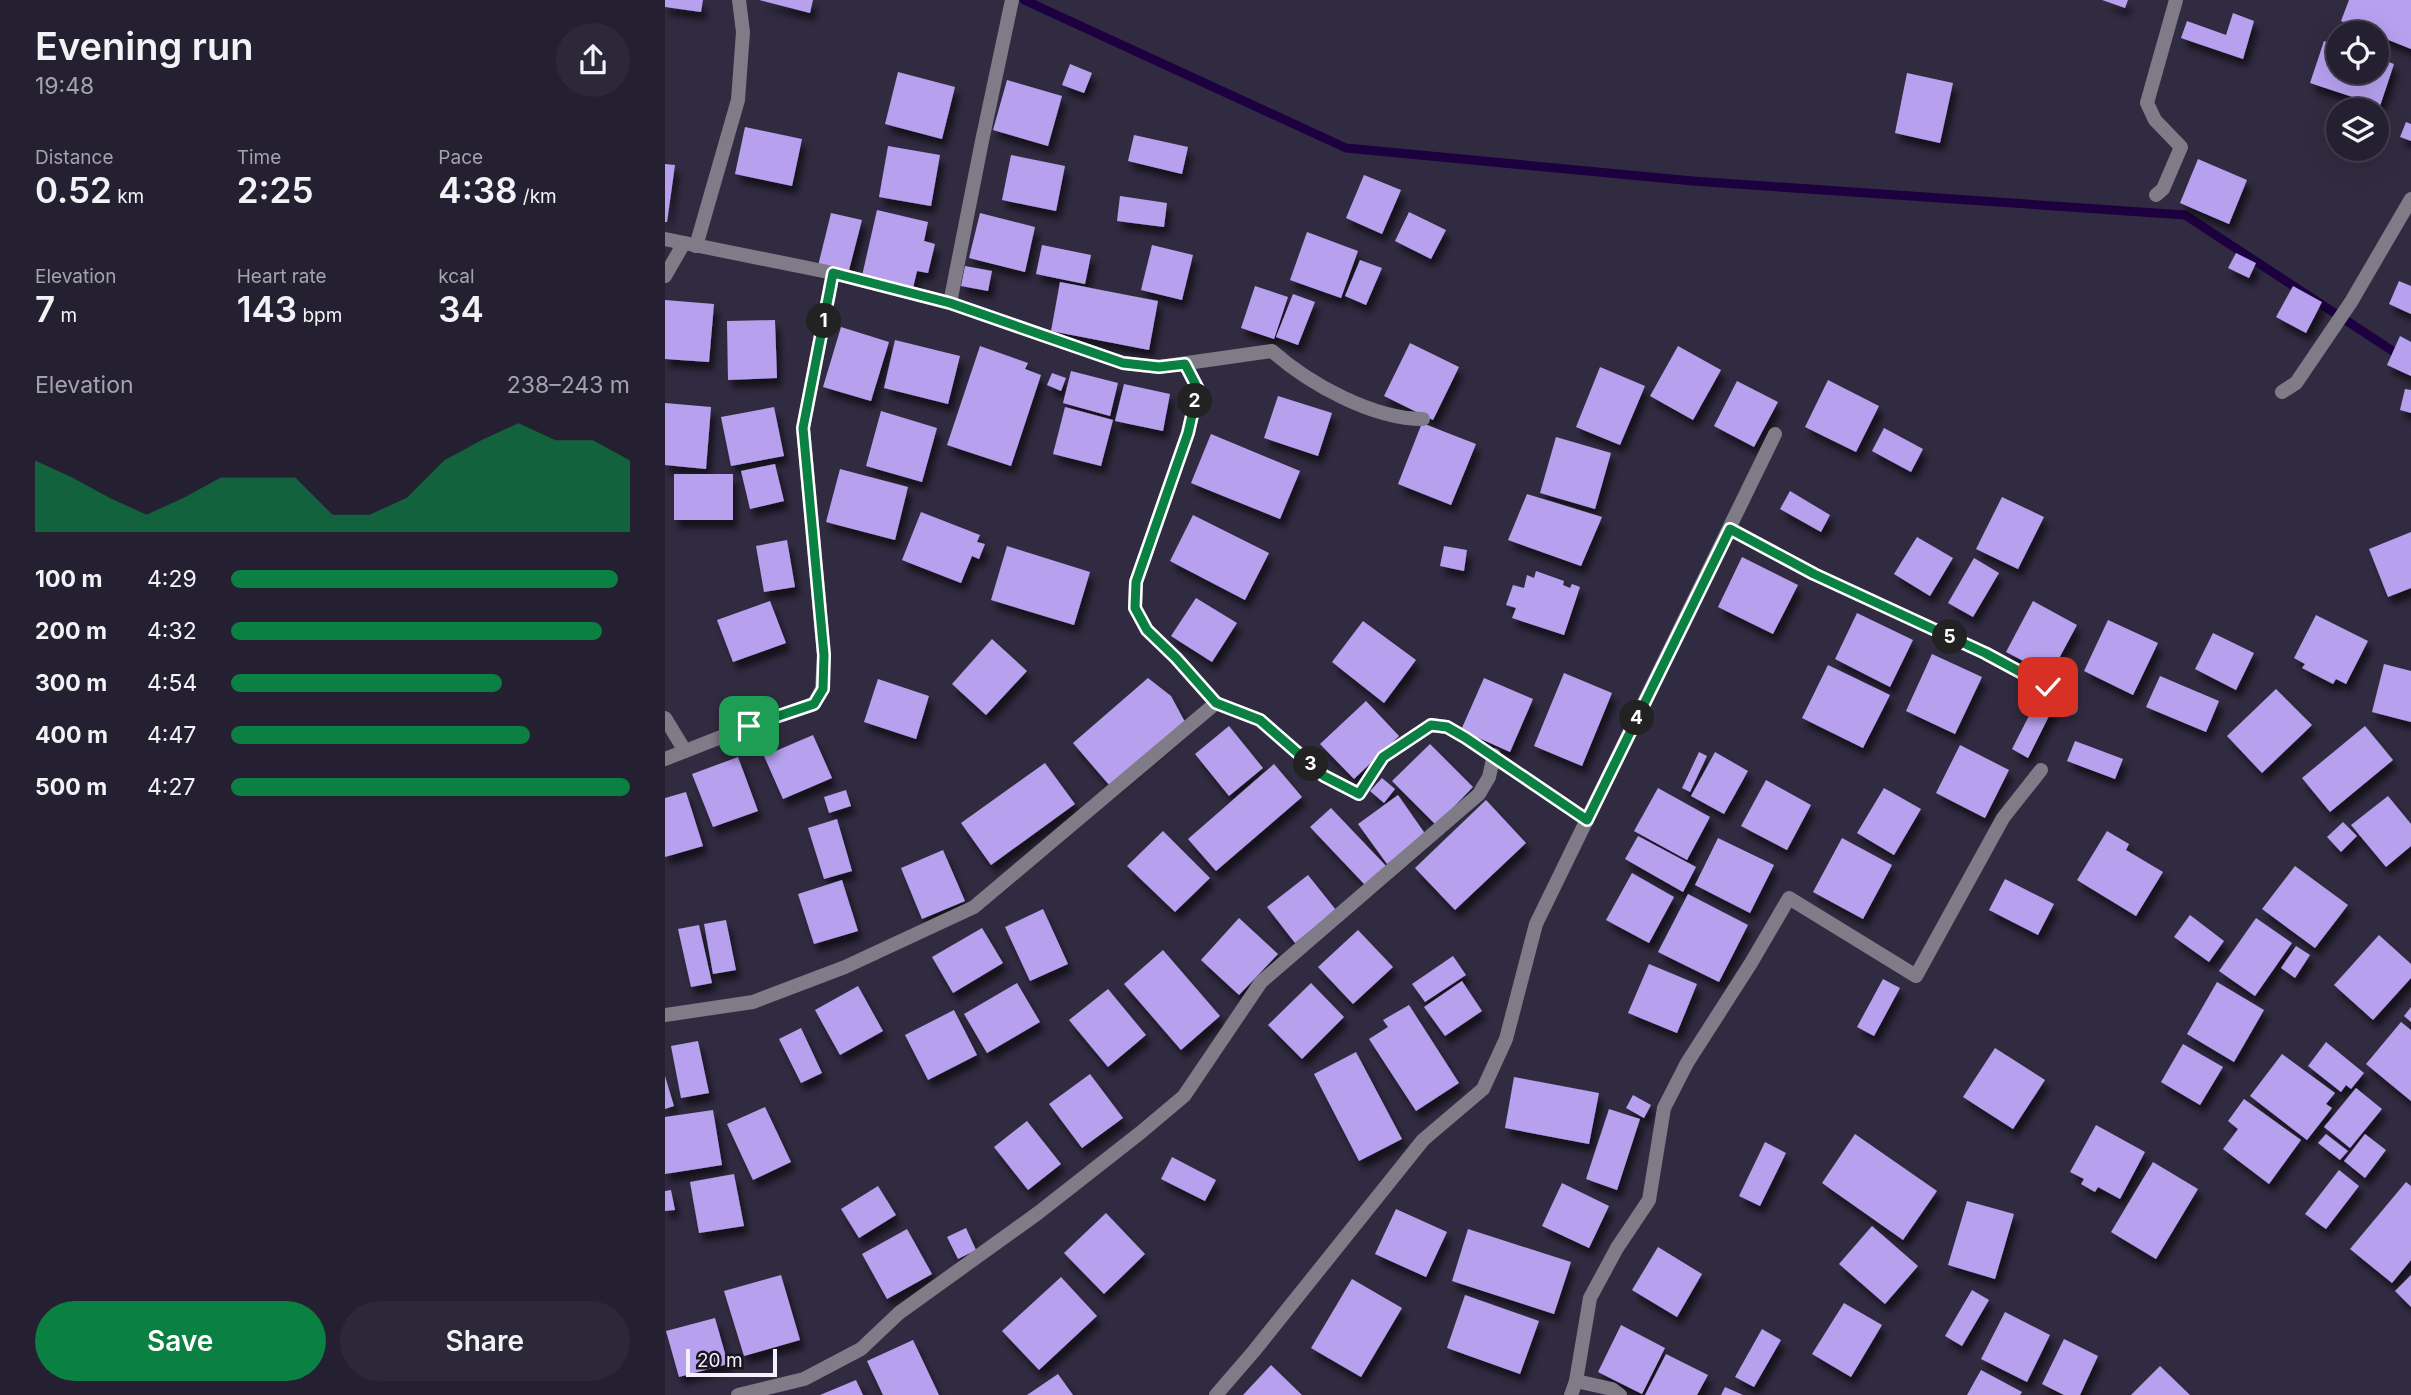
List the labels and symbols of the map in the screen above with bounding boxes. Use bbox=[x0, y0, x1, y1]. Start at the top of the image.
pin: 1 bbox=[807, 304, 841, 338]
pin: 2 bbox=[1177, 384, 1213, 418]
pin: 5 bbox=[1933, 620, 1967, 654]
pin bbox=[2018, 657, 2078, 717]
pin bbox=[719, 696, 779, 756]
pin: 4 bbox=[1619, 700, 1655, 736]
pin: 3 bbox=[1293, 746, 1329, 782]
scale bar bbox=[686, 1346, 777, 1378]

